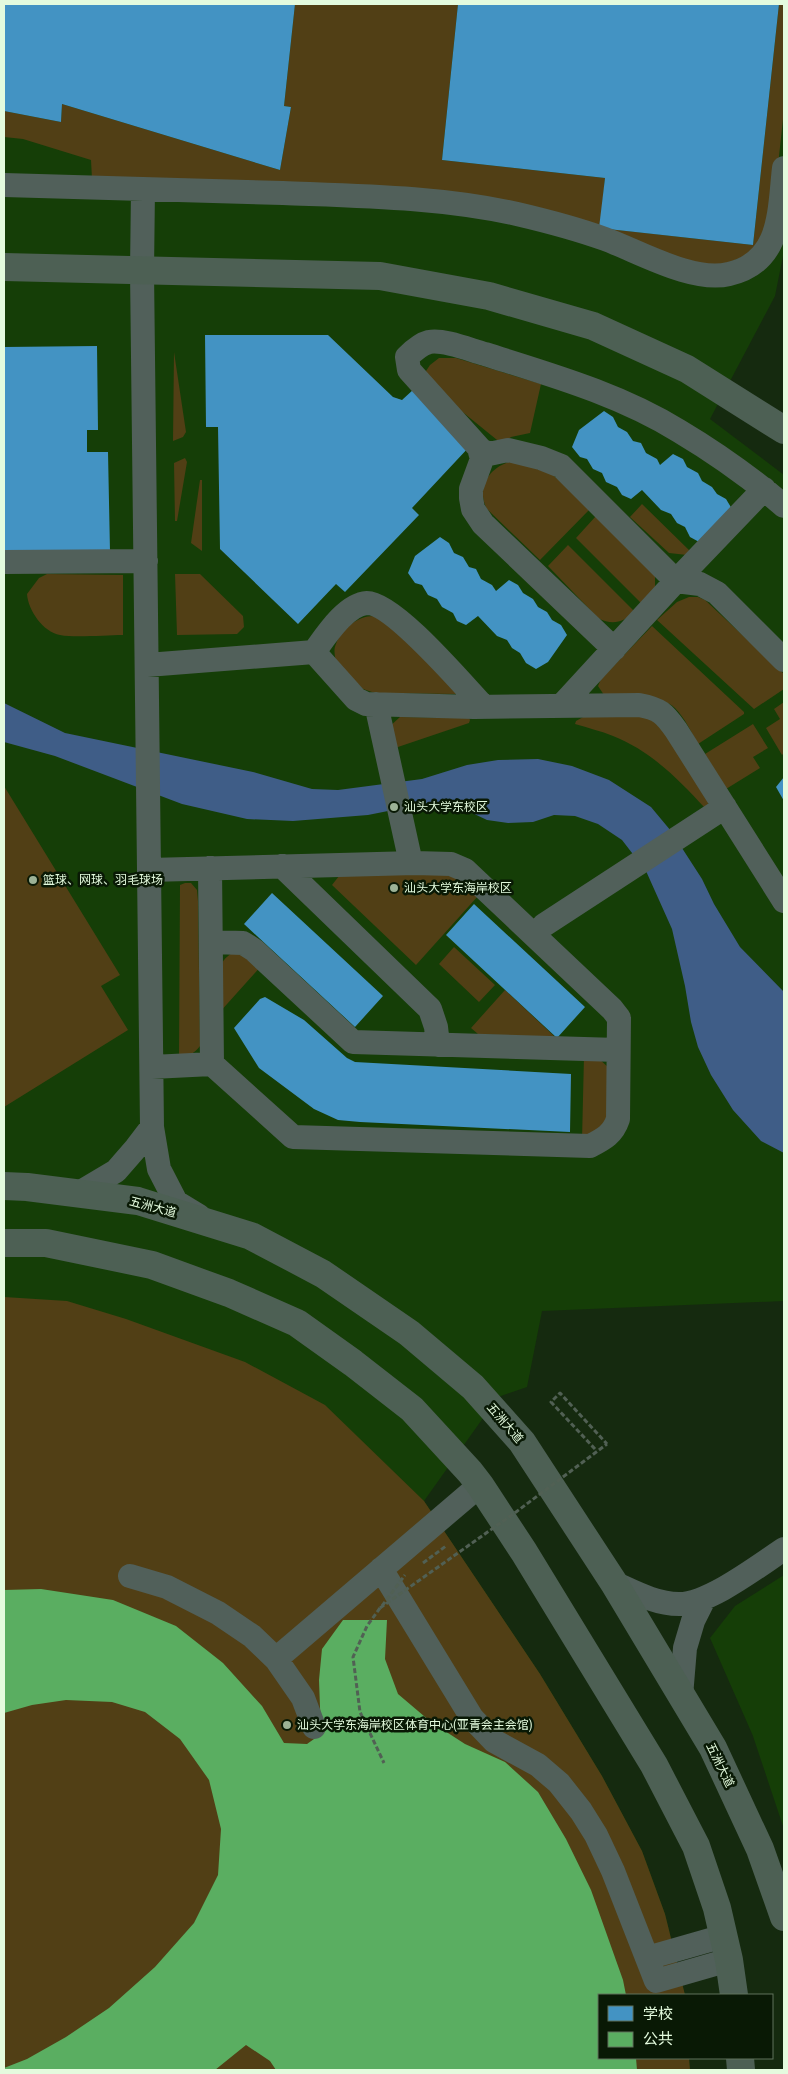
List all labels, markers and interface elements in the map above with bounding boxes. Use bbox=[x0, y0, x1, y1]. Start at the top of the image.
place label: 汕头大学东校区 bbox=[404, 800, 488, 814]
marker: 汕头大学东校区 bbox=[388, 801, 400, 813]
place label: 篮球、网球、羽毛球场 bbox=[43, 873, 163, 887]
marker: 篮球、网球、羽毛球场 bbox=[27, 874, 39, 886]
place label: 汕头大学东海岸校区 bbox=[404, 881, 512, 895]
marker: 汕头大学东海岸校区 bbox=[388, 882, 400, 894]
street label: 五洲大道 bbox=[128, 1194, 178, 1220]
street label: 五洲大道 bbox=[484, 1400, 526, 1446]
place label: 汕头大学东海岸校区体育中心(亚青会主会馆) bbox=[297, 1718, 533, 1732]
marker: 汕头大学东海岸校区体育中心(亚青会主会馆) bbox=[281, 1719, 293, 1731]
street label: 五洲大道 bbox=[703, 1740, 737, 1790]
legend bbox=[598, 1994, 773, 2059]
text: 学校 bbox=[643, 2005, 673, 2023]
text: 公共 bbox=[643, 2030, 673, 2048]

